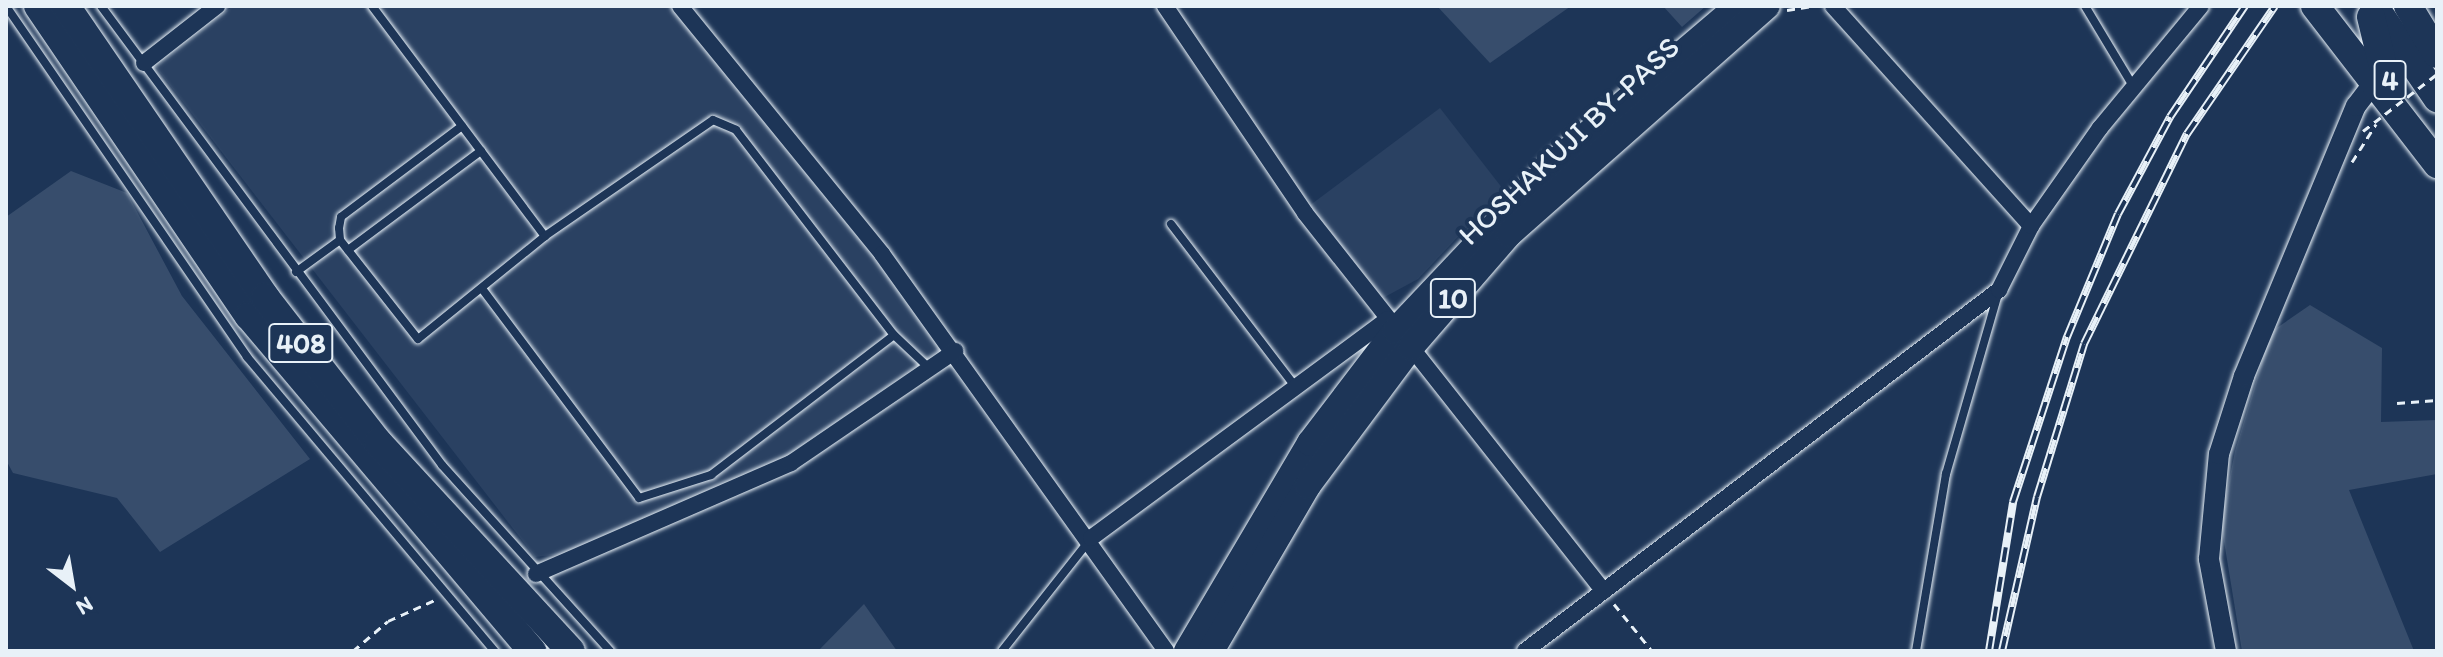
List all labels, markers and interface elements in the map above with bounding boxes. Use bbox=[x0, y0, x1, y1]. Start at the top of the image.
street label: HOSHAKUJI BY-PASS bbox=[1451, 29, 1687, 253]
road number: 4 bbox=[2372, 56, 2408, 104]
road number: 10 bbox=[1429, 274, 1477, 322]
road number: 408 bbox=[267, 319, 335, 367]
north arrow bbox=[32, 545, 112, 625]
text: N bbox=[71, 591, 98, 621]

